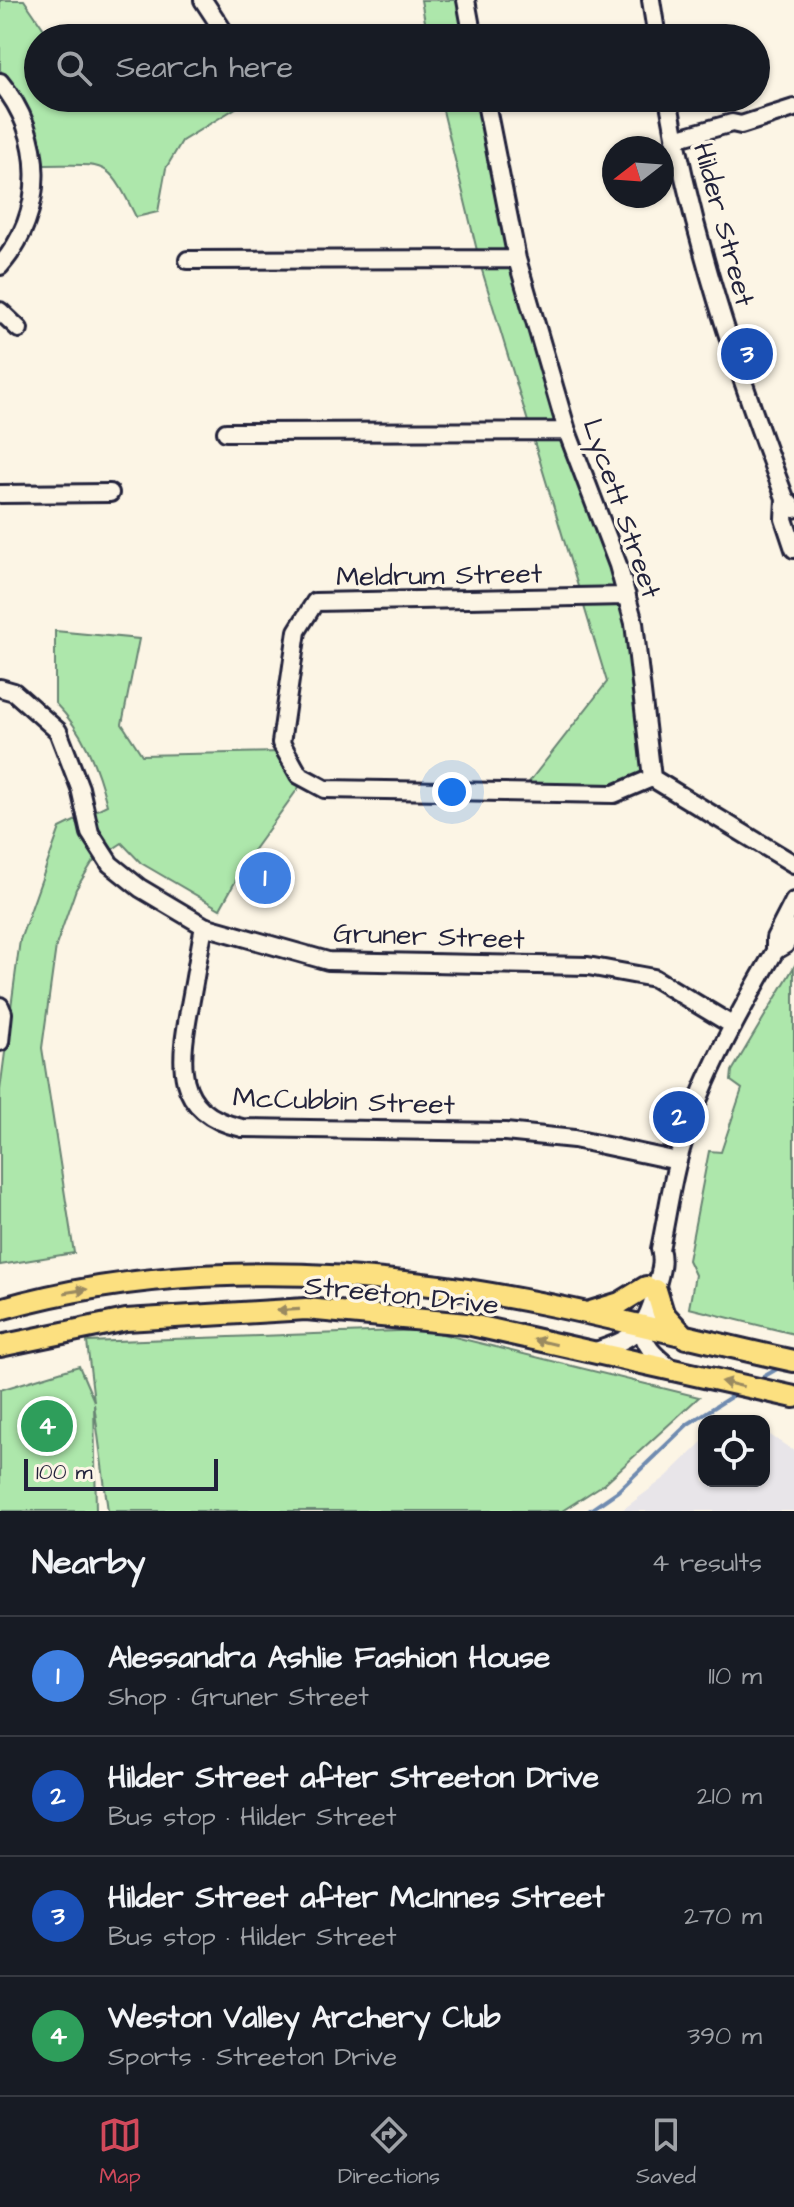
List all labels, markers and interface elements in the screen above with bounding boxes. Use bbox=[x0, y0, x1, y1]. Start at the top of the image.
search box bbox=[24, 24, 770, 112]
icon: search bbox=[52, 46, 96, 90]
text: Search here bbox=[116, 47, 293, 89]
north arrow bbox=[602, 136, 674, 208]
street label: Hilder Street bbox=[683, 138, 764, 311]
pin: 3 bbox=[721, 324, 773, 384]
street label: Lycett Street bbox=[571, 413, 671, 605]
street label: Meldrum Street bbox=[336, 554, 543, 597]
your location bbox=[432, 772, 472, 812]
pin: 1 bbox=[239, 848, 291, 908]
street label: Gruner Street bbox=[333, 914, 526, 959]
street label: McCubbin Street bbox=[232, 1078, 456, 1125]
pin: 2 bbox=[653, 1087, 705, 1147]
street label: Streeton Drive bbox=[303, 1266, 501, 1325]
one-way arrow bbox=[63, 1284, 88, 1296]
one-way arrow bbox=[275, 1304, 300, 1317]
one-way arrow bbox=[533, 1335, 558, 1348]
one-way arrow bbox=[719, 1377, 744, 1390]
pin: 4 bbox=[21, 1396, 73, 1456]
map controls bbox=[698, 1415, 770, 1487]
button: locate bbox=[698, 1415, 770, 1487]
scale bar bbox=[24, 1455, 218, 1491]
text: 100 m bbox=[36, 1457, 93, 1488]
text: Nearby bbox=[32, 1539, 146, 1587]
text: 4 results bbox=[652, 1545, 762, 1581]
text: Alessandra Ashlie Fashion House bbox=[108, 1637, 550, 1679]
text: 1 bbox=[56, 1658, 60, 1694]
text: 110 m bbox=[708, 1658, 762, 1694]
text: Shop · Gruner Street bbox=[108, 1679, 369, 1715]
text: Hilder Street after Streeton Drive bbox=[108, 1757, 599, 1799]
text: 2 bbox=[51, 1778, 65, 1814]
text: 210 m bbox=[697, 1778, 762, 1814]
text: Bus stop · Hilder Street bbox=[108, 1799, 396, 1835]
text: Hilder Street after McInnes Street bbox=[108, 1877, 604, 1919]
text: 3 bbox=[51, 1898, 65, 1934]
text: 270 m bbox=[684, 1898, 762, 1934]
text: Bus stop · Hilder Street bbox=[108, 1919, 396, 1955]
text: Weston Valley Archery Club bbox=[108, 1997, 501, 2039]
text: 4 bbox=[49, 2018, 67, 2054]
text: 390 m bbox=[687, 2018, 762, 2054]
text: Sports · Streeton Drive bbox=[108, 2039, 397, 2075]
tab: Map bbox=[98, 2113, 142, 2192]
tab: Directions bbox=[338, 2113, 440, 2192]
tab: Saved bbox=[636, 2113, 696, 2192]

